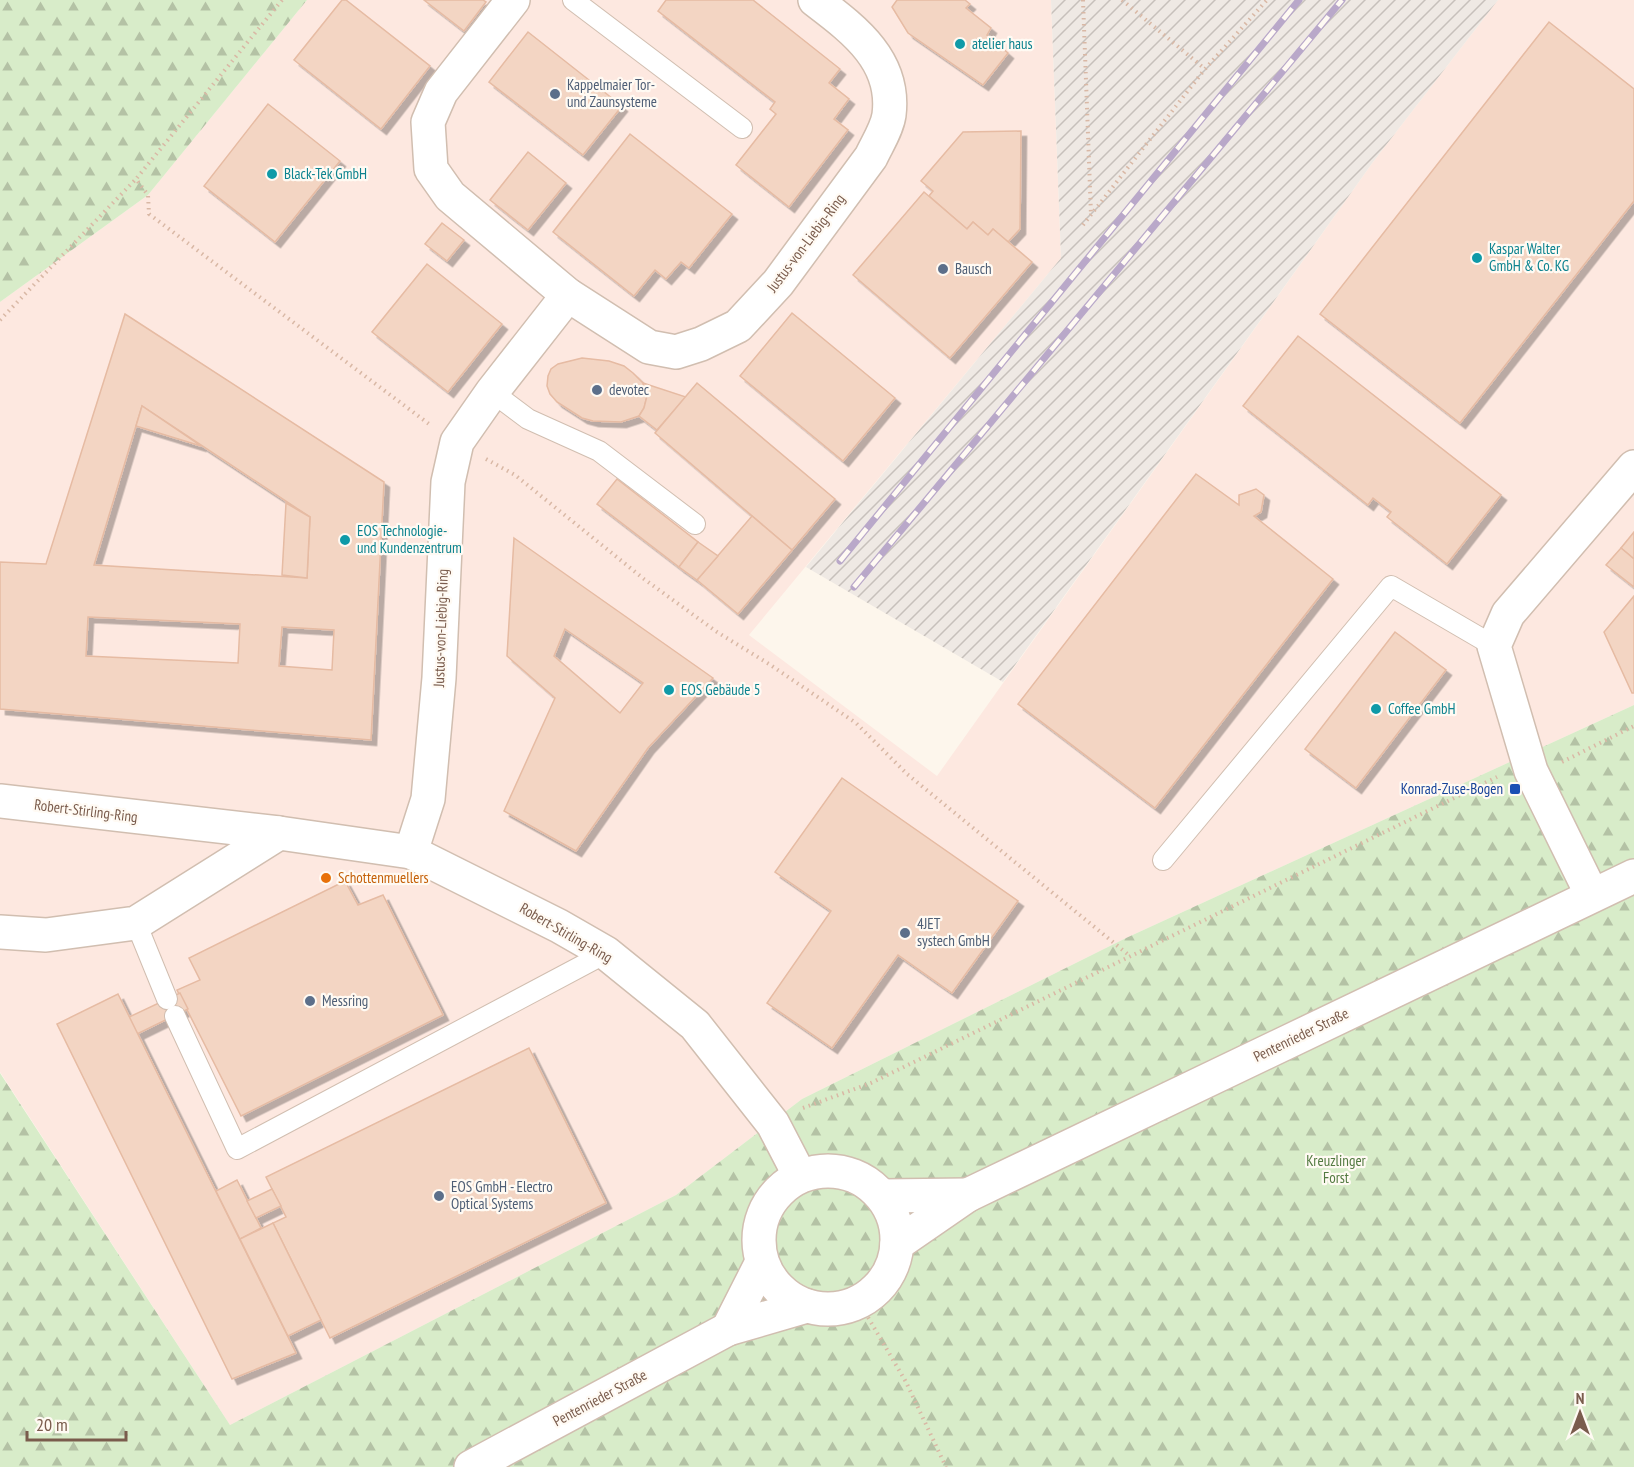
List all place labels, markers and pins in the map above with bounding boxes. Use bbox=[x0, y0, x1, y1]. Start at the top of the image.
place label: atelier haus bbox=[972, 34, 1033, 53]
marker: atelier haus bbox=[953, 37, 967, 51]
place label: Kappelmaier Tor- und Zaunsysteme bbox=[567, 75, 657, 111]
marker: Kappelmaier Tor- und Zaunsysteme bbox=[548, 87, 562, 101]
place label: Black-Tek GmbH bbox=[284, 164, 367, 183]
marker: Black-Tek GmbH bbox=[265, 167, 279, 181]
place label: Kaspar Walter GmbH & Co. KG bbox=[1489, 239, 1569, 275]
marker: Kaspar Walter GmbH & Co. KG bbox=[1470, 251, 1484, 265]
place label: Bausch bbox=[955, 259, 992, 278]
marker: Bausch bbox=[936, 262, 950, 276]
place label: devotec bbox=[609, 380, 650, 399]
marker: devotec bbox=[590, 383, 604, 397]
place label: EOS Technologie- und Kundenzentrum bbox=[357, 521, 462, 557]
marker: EOS Technologie- und Kundenzentrum bbox=[338, 533, 352, 547]
place label: EOS Gebäude 5 bbox=[681, 680, 761, 699]
marker: EOS Gebäude 5 bbox=[662, 683, 676, 697]
place label: Coffee GmbH bbox=[1388, 699, 1456, 718]
marker: Coffee GmbH bbox=[1369, 702, 1383, 716]
place label: Konrad-Zuse-Bogen bbox=[1401, 779, 1503, 798]
marker: Konrad-Zuse-Bogen bbox=[1508, 782, 1522, 796]
place label: Schottenmuellers bbox=[338, 868, 429, 887]
marker: Schottenmuellers bbox=[319, 871, 333, 885]
place label: 4JET systech GmbH bbox=[917, 914, 990, 950]
marker: 4JET systech GmbH bbox=[898, 926, 912, 940]
place label: Messring bbox=[322, 991, 368, 1010]
marker: Messring bbox=[303, 994, 317, 1008]
place label: EOS GmbH - Electro Optical Systems bbox=[451, 1177, 553, 1213]
marker: EOS GmbH - Electro Optical Systems bbox=[432, 1189, 446, 1203]

